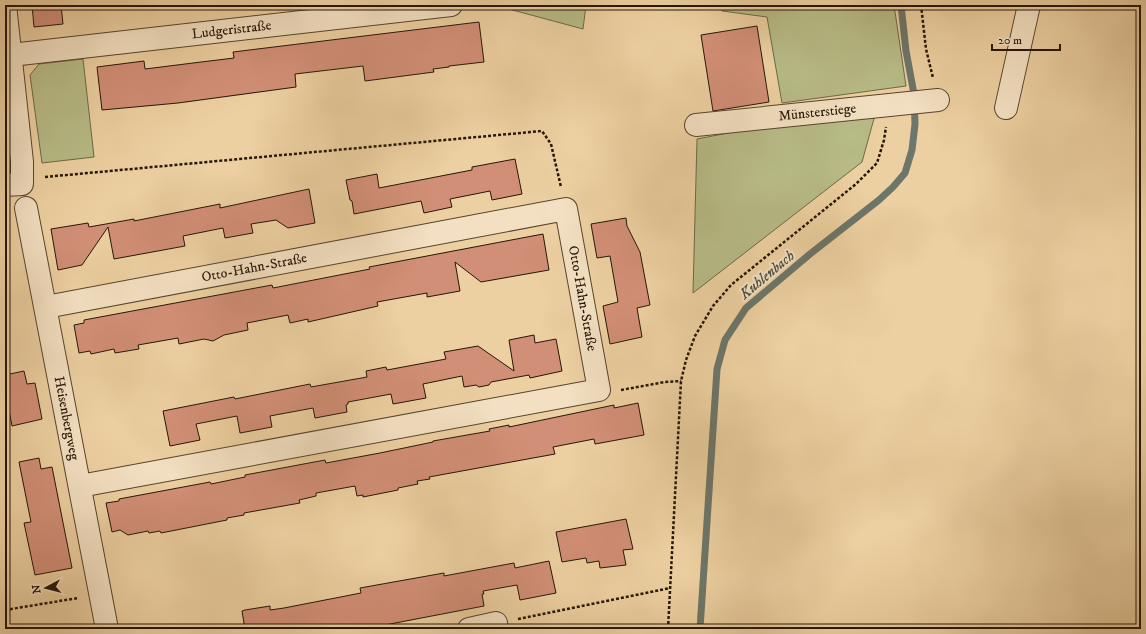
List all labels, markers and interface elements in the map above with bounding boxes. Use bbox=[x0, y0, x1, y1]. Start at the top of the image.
street label: Ludgeristraße bbox=[191, 16, 273, 43]
scale bar bbox=[992, 26, 1060, 52]
text: 20 m bbox=[998, 33, 1022, 48]
street label: Münsterstiege bbox=[778, 99, 857, 125]
street label: Otto-Hahn-Straße bbox=[564, 244, 601, 353]
water label: Kuhlenbach bbox=[735, 246, 799, 304]
street label: Otto-Hahn-Straße bbox=[200, 249, 309, 286]
street label: Heisenbergweg bbox=[50, 375, 83, 462]
north arrow bbox=[26, 568, 66, 608]
text: N bbox=[30, 584, 45, 594]

